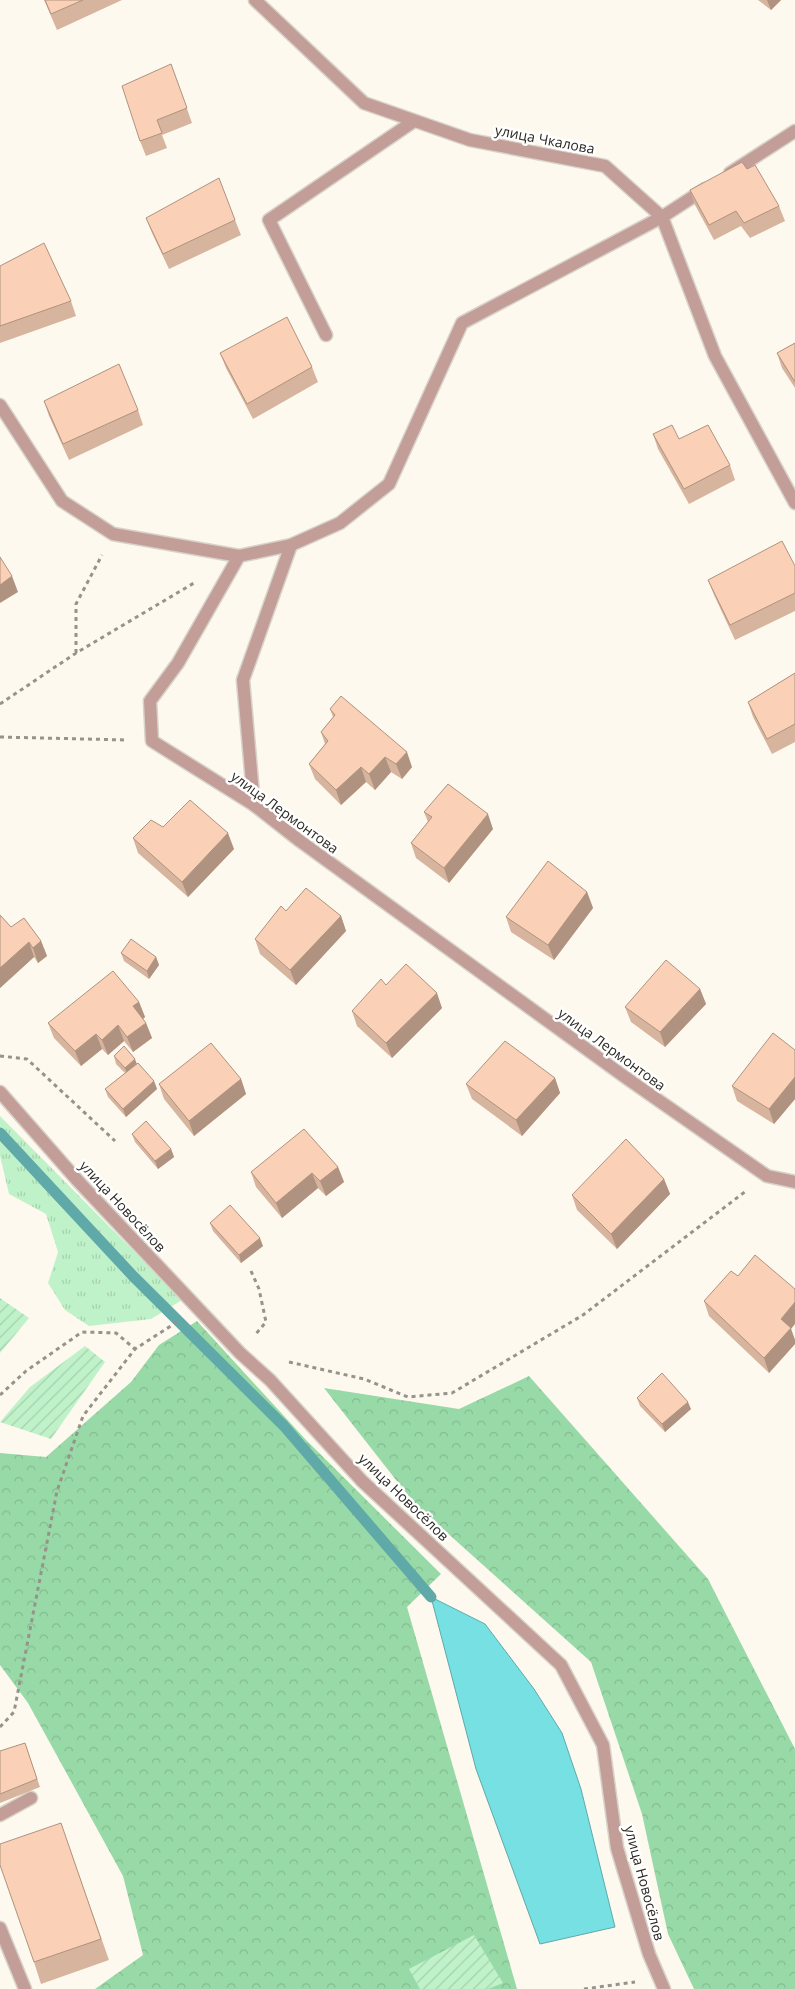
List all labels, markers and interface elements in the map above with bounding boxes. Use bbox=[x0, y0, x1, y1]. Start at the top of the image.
street label: улица Чкалова bbox=[494, 120, 596, 158]
street label: улица Лермонтова bbox=[227, 766, 343, 858]
street label: улица Лермонтова bbox=[554, 1003, 670, 1095]
street label: улица Новосёлов bbox=[76, 1156, 170, 1256]
street label: улица Новосёлов bbox=[355, 1449, 453, 1545]
street label: улица Новосёлов bbox=[621, 1823, 669, 1943]

